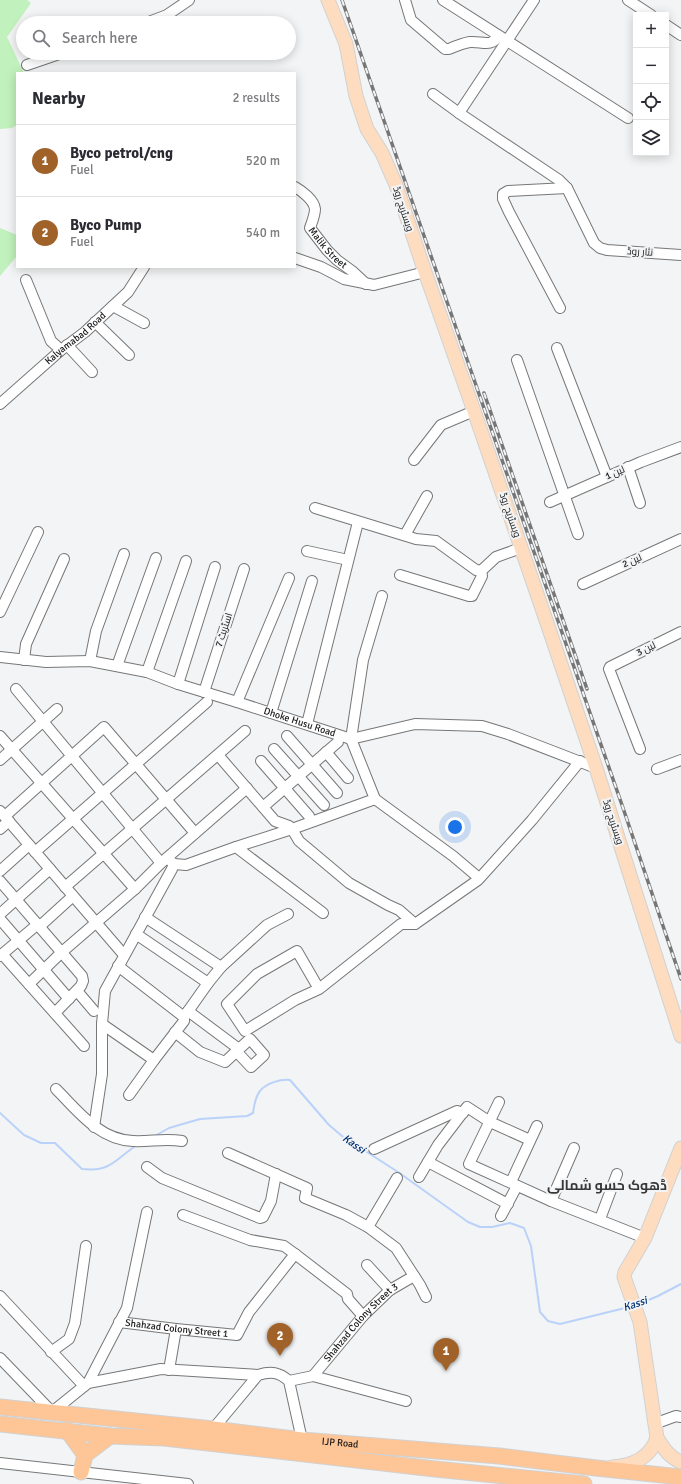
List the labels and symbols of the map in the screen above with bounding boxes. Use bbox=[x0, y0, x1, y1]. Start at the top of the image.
street label: ویسٹریج روڈ bbox=[390, 185, 416, 233]
street label: Malik Street bbox=[306, 225, 350, 272]
street label: نثار روڈ bbox=[627, 245, 653, 259]
street label: Kalyamabad Road bbox=[43, 310, 108, 367]
street label: لین 1 bbox=[603, 463, 627, 483]
street label: ویسٹریج روڈ bbox=[497, 491, 523, 539]
street label: لین 2 bbox=[620, 551, 644, 571]
street label: اسٹریٹ 7 bbox=[213, 611, 235, 649]
street label: لین 3 bbox=[634, 639, 658, 659]
street label: Dhoke Husu Road bbox=[262, 705, 337, 740]
street label: ویسٹریج روڈ bbox=[600, 798, 626, 846]
your location bbox=[445, 817, 465, 837]
water label: Kassi bbox=[340, 1132, 369, 1157]
district label: ڈھوک حسو شمالی bbox=[547, 1177, 667, 1194]
street label: Shahzad Colony Street 3 bbox=[321, 1281, 400, 1364]
water label: Kassi bbox=[621, 1293, 650, 1314]
street label: Shahzad Colony Street 1 bbox=[124, 1317, 229, 1340]
pin: 2 bbox=[267, 1323, 293, 1356]
pin: 1 bbox=[433, 1338, 459, 1371]
street label: IJP Road bbox=[321, 1436, 359, 1451]

